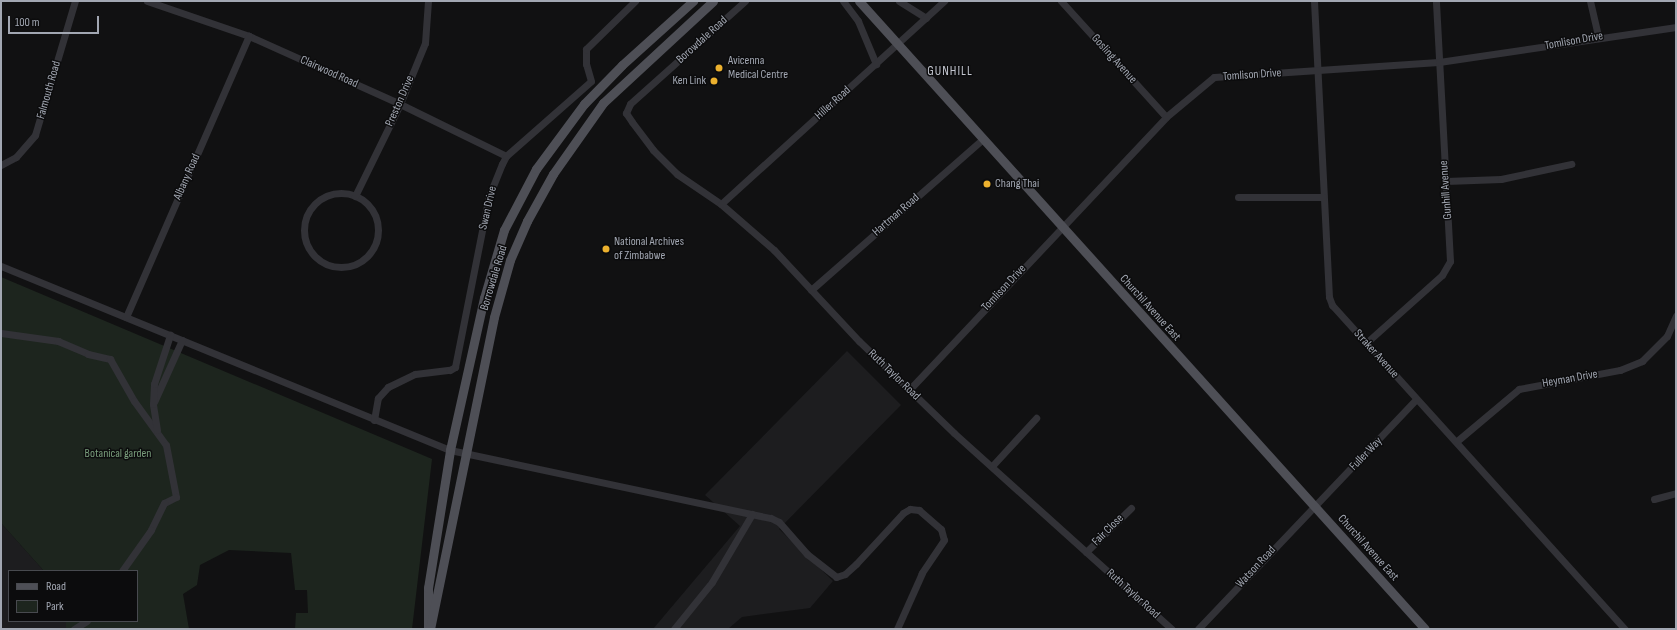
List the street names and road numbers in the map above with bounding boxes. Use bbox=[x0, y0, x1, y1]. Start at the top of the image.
street label: Borowdale Road bbox=[673, 13, 731, 67]
street label: Tomlison Drive bbox=[1544, 29, 1604, 53]
street label: Gosling Avenue bbox=[1088, 31, 1140, 87]
street label: Clairwood Road bbox=[298, 53, 360, 91]
street label: Falmouth Road bbox=[34, 59, 64, 121]
street label: Tomlison Drive bbox=[1222, 66, 1282, 84]
street label: Preston Drive bbox=[382, 73, 418, 129]
street label: Hiller Road bbox=[812, 83, 854, 123]
street label: Albany Road bbox=[171, 152, 203, 202]
street label: Gunhill Avenue bbox=[1437, 160, 1455, 220]
street label: Swan Drive bbox=[476, 185, 500, 231]
street label: Hartman Road bbox=[870, 191, 922, 239]
street label: Borrowdale Road bbox=[477, 244, 511, 312]
street label: Tomlison Drive bbox=[979, 262, 1029, 314]
street label: Churchil Avenue East bbox=[1117, 272, 1183, 344]
street label: Straker Avenue bbox=[1350, 327, 1402, 381]
street label: Ruth Taylor Road bbox=[865, 347, 923, 403]
street label: Heyman Drive bbox=[1541, 367, 1599, 391]
street label: Fuller Way bbox=[1347, 434, 1385, 474]
street label: Fair Close bbox=[1089, 511, 1127, 549]
street label: Churchil Avenue East bbox=[1335, 512, 1401, 584]
street label: Watson Road bbox=[1233, 543, 1279, 591]
street label: Ruth Taylor Road bbox=[1103, 566, 1163, 622]

